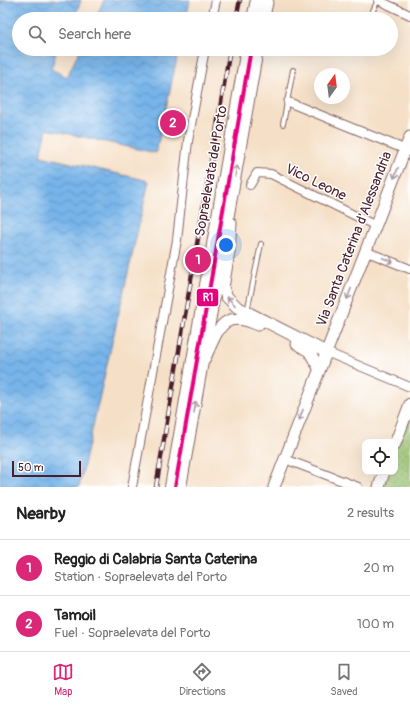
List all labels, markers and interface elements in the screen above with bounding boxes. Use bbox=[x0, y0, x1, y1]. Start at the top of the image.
search box bbox=[12, 12, 398, 56]
icon: search bbox=[26, 23, 48, 45]
text: Search here bbox=[58, 25, 131, 44]
north arrow bbox=[314, 68, 350, 104]
street label: Sopraelevata del Porto bbox=[191, 104, 231, 238]
pin: 2 bbox=[160, 108, 186, 138]
street label: Via Santa Caterina d'Alessandria bbox=[313, 149, 395, 329]
street label: Vico Leone bbox=[283, 160, 349, 204]
one-way arrow bbox=[232, 165, 240, 178]
one-way arrow bbox=[391, 167, 399, 179]
your location bbox=[216, 235, 236, 255]
pin: 1 bbox=[185, 245, 211, 275]
one-way arrow bbox=[381, 257, 393, 264]
line badge: R1 bbox=[196, 288, 219, 307]
one-way arrow bbox=[344, 288, 352, 300]
text: R1 bbox=[203, 291, 213, 304]
one-way arrow bbox=[226, 296, 236, 306]
one-way arrow bbox=[191, 401, 199, 414]
one-way arrow bbox=[297, 409, 305, 421]
map controls bbox=[362, 439, 398, 475]
button: locate bbox=[362, 439, 398, 475]
scale bar bbox=[12, 459, 81, 478]
text: 50 m bbox=[18, 461, 44, 474]
text: Nearby bbox=[16, 503, 65, 524]
text: 2 results bbox=[347, 505, 394, 521]
text: Reggio di Calabria Santa Caterina bbox=[54, 550, 257, 569]
text: 1 bbox=[26, 560, 32, 576]
text: 20 m bbox=[363, 560, 394, 576]
text: Station · Sopraelevata del Porto bbox=[54, 569, 227, 585]
text: Tamoil bbox=[54, 606, 96, 625]
text: 2 bbox=[25, 616, 33, 632]
text: 100 m bbox=[357, 616, 394, 632]
text: Fuel · Sopraelevata del Porto bbox=[54, 625, 211, 641]
tab: Map bbox=[52, 661, 74, 698]
tab: Directions bbox=[179, 661, 226, 698]
tab: Saved bbox=[330, 661, 358, 698]

